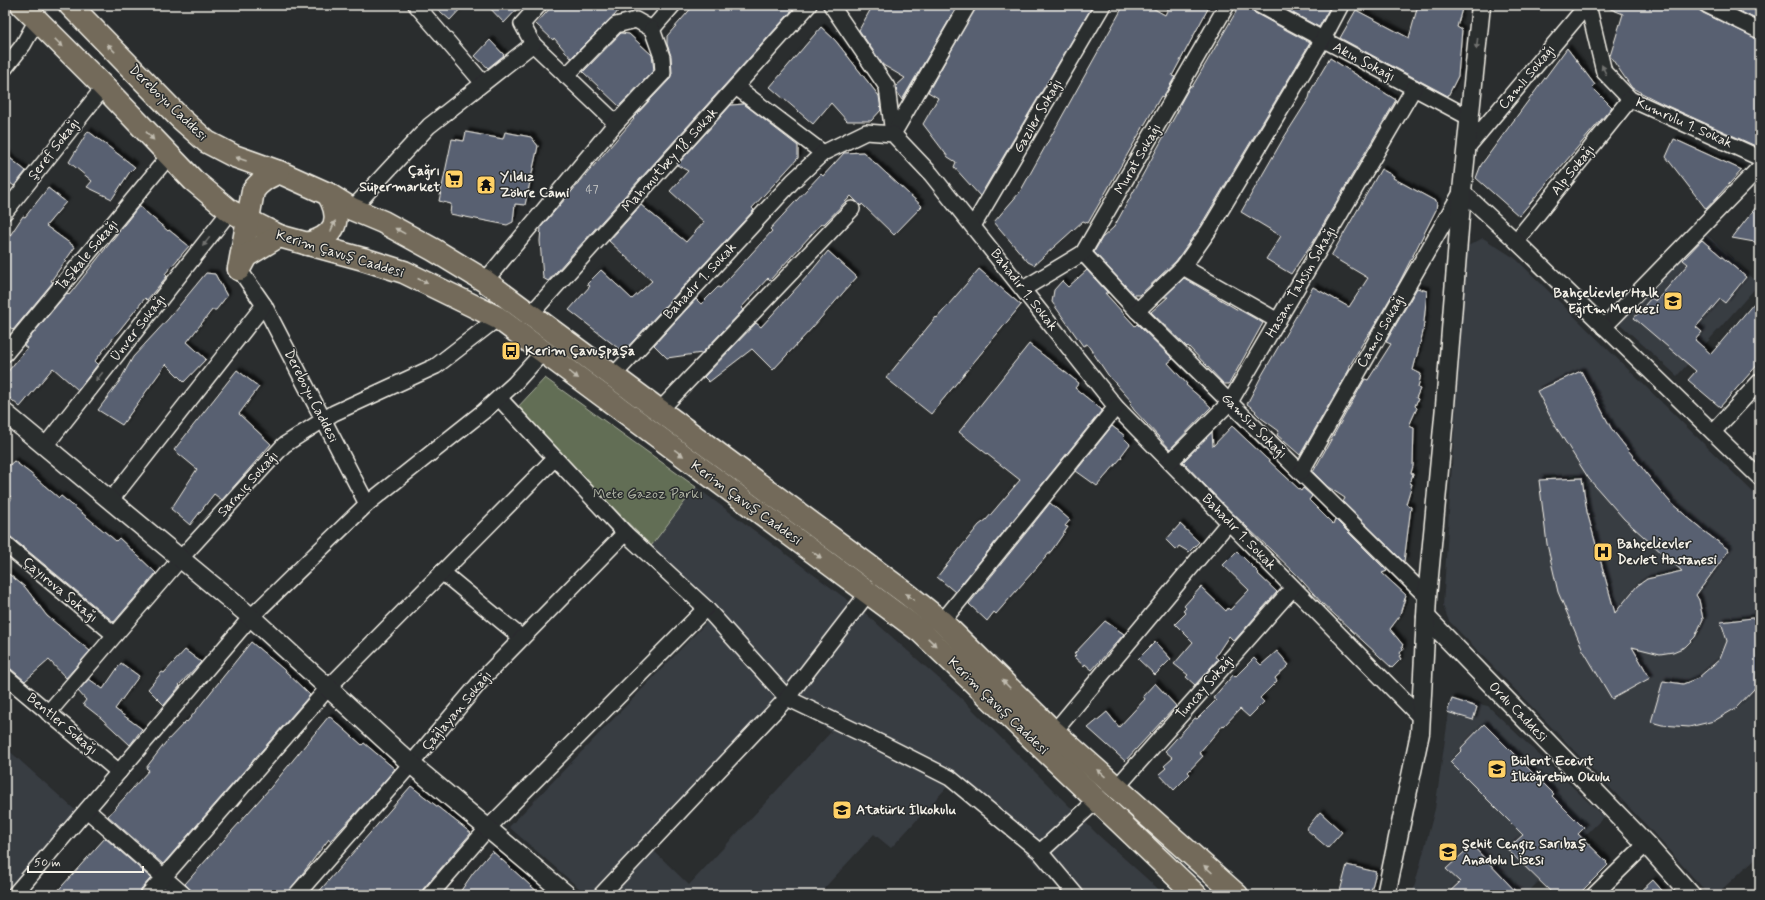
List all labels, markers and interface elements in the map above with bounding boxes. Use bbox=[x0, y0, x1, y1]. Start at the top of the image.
one-way arrow bbox=[54, 38, 64, 48]
street label: Akın Sokağı bbox=[1330, 38, 1398, 86]
one-way arrow bbox=[1474, 38, 1481, 50]
street label: Camlı Sokağı bbox=[1495, 41, 1559, 113]
one-way arrow bbox=[106, 43, 116, 53]
street label: Dereboyu Caddesi bbox=[125, 61, 211, 145]
one-way arrow bbox=[1601, 64, 1608, 76]
street label: Gaziler Sokağı bbox=[1010, 76, 1066, 156]
street label: Kumrulu 1. Sokak bbox=[1633, 94, 1735, 152]
street label: Mahmutbey 18. Sokak bbox=[618, 104, 722, 216]
street label: Şeref Sokağı bbox=[24, 114, 84, 184]
street label: Murat Sokağı bbox=[1110, 120, 1166, 198]
one-way arrow bbox=[145, 131, 155, 141]
street label: Alp Sokağı bbox=[1547, 141, 1599, 199]
one-way arrow bbox=[234, 155, 246, 161]
place label: Çağrı Süpermarket bbox=[359, 162, 440, 196]
supermarket icon: Çağrı Süpermarket bbox=[443, 168, 465, 190]
place label: Yıldız Zöhre Cami bbox=[500, 168, 569, 202]
temple icon: Yıldız Zöhre Cami bbox=[475, 174, 497, 196]
house number: 47 bbox=[585, 182, 599, 198]
street label: Taşkale Sokağı bbox=[52, 215, 122, 295]
one-way arrow bbox=[330, 220, 336, 231]
street label: Hasan Tahsin Sokağı bbox=[1262, 223, 1340, 341]
street label: Kerim Çavuş Caddesi bbox=[274, 226, 406, 282]
one-way arrow bbox=[394, 228, 405, 235]
one-way arrow bbox=[202, 236, 210, 247]
street label: Bahadır 1. Sokak bbox=[660, 238, 741, 323]
street label: Bahadır 1. Sokak bbox=[986, 245, 1062, 335]
one-way arrow bbox=[417, 278, 428, 284]
place label: Bahçelievler Halk Eğitm Merkezi bbox=[1553, 284, 1659, 319]
school or university icon: Bahçelievler Halk Eğitm Merkezi bbox=[1662, 290, 1684, 312]
street label: Ünver Sokağı bbox=[106, 291, 170, 365]
street label: Camcı Sokağı bbox=[1353, 291, 1409, 371]
bus stop icon: Kerim Çavuşpaşa bbox=[500, 340, 522, 362]
place label: Kerim Çavuşpaşa bbox=[525, 342, 635, 360]
street label: Dereboyu Caddesi bbox=[280, 346, 342, 446]
one-way arrow bbox=[95, 371, 104, 382]
one-way arrow bbox=[569, 371, 580, 379]
street label: Gamsız Sokağı bbox=[1217, 389, 1291, 463]
street label: Sarnıç Sokağı bbox=[214, 447, 282, 521]
one-way arrow bbox=[673, 449, 684, 457]
street label: Kerim Çavuş Caddesi bbox=[687, 457, 805, 549]
park label: Mete Gazoz Parkı bbox=[593, 485, 703, 503]
street label: Bahadır 1. Sokak bbox=[1198, 490, 1280, 574]
place label: Bahçelievler Devlet Hastanesi bbox=[1617, 535, 1717, 569]
hospital icon: Bahçelievler Devlet Hastanesi bbox=[1592, 541, 1614, 563]
one-way arrow bbox=[812, 551, 822, 559]
street label: Çayırova Sokağı bbox=[19, 553, 101, 627]
one-way arrow bbox=[905, 593, 915, 601]
one-way arrow bbox=[927, 637, 937, 647]
street label: Tuncay Sokağı bbox=[1172, 651, 1238, 723]
street label: Kerim Çavuş Caddesi bbox=[944, 653, 1052, 759]
street label: Çağlayan Sokağı bbox=[418, 667, 496, 755]
street label: Ordu Caddesi bbox=[1485, 678, 1551, 746]
one-way arrow bbox=[1001, 679, 1011, 689]
street label: Bentler Sokağı bbox=[23, 689, 101, 759]
place label: Bülent Ecevit İlköğretim Okulu bbox=[1511, 752, 1611, 787]
school or university icon: Bülent Ecevit İlköğretim Okulu bbox=[1486, 758, 1508, 780]
one-way arrow bbox=[1096, 768, 1106, 777]
school or university icon: Atatürk İlkokulu bbox=[831, 799, 853, 821]
place label: Atatürk İlkokulu bbox=[856, 801, 957, 819]
place label: Şehit Cengiz Sarıbaş Anadolu Lisesi bbox=[1462, 835, 1586, 869]
school or university icon: Şehit Cengiz Sarıbaş Anadolu Lisesi bbox=[1437, 841, 1459, 863]
scale bar bbox=[28, 848, 143, 874]
text: 50 m bbox=[34, 855, 61, 871]
one-way arrow bbox=[1203, 864, 1213, 874]

